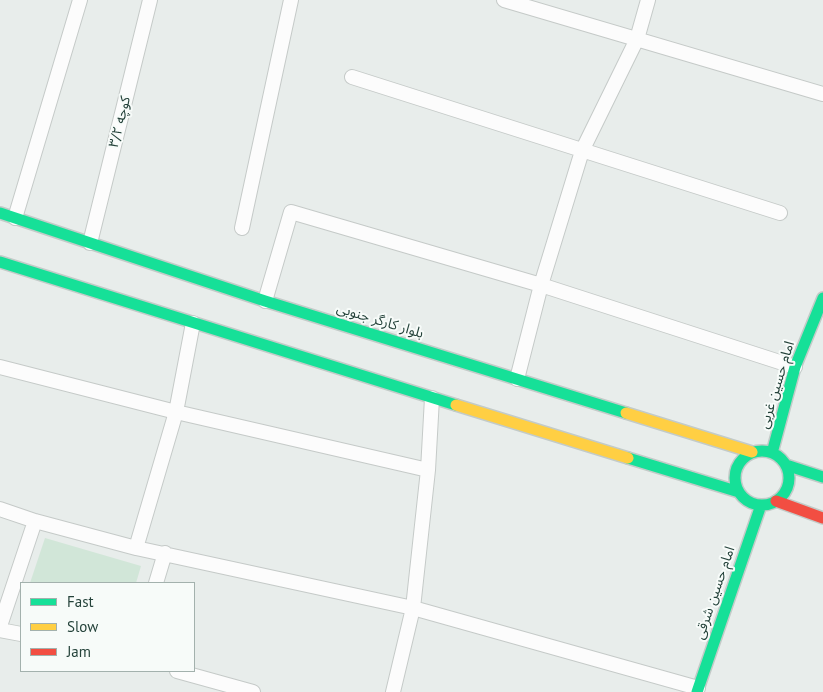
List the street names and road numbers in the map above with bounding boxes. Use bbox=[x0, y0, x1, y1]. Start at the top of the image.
street label: کوچه ۳/۲ bbox=[106, 95, 134, 149]
street label: بلوار کارگر جنوبی bbox=[335, 300, 425, 342]
street label: امام حسین غربی bbox=[756, 339, 798, 431]
street label: امام حسین شرقی bbox=[691, 544, 739, 642]

